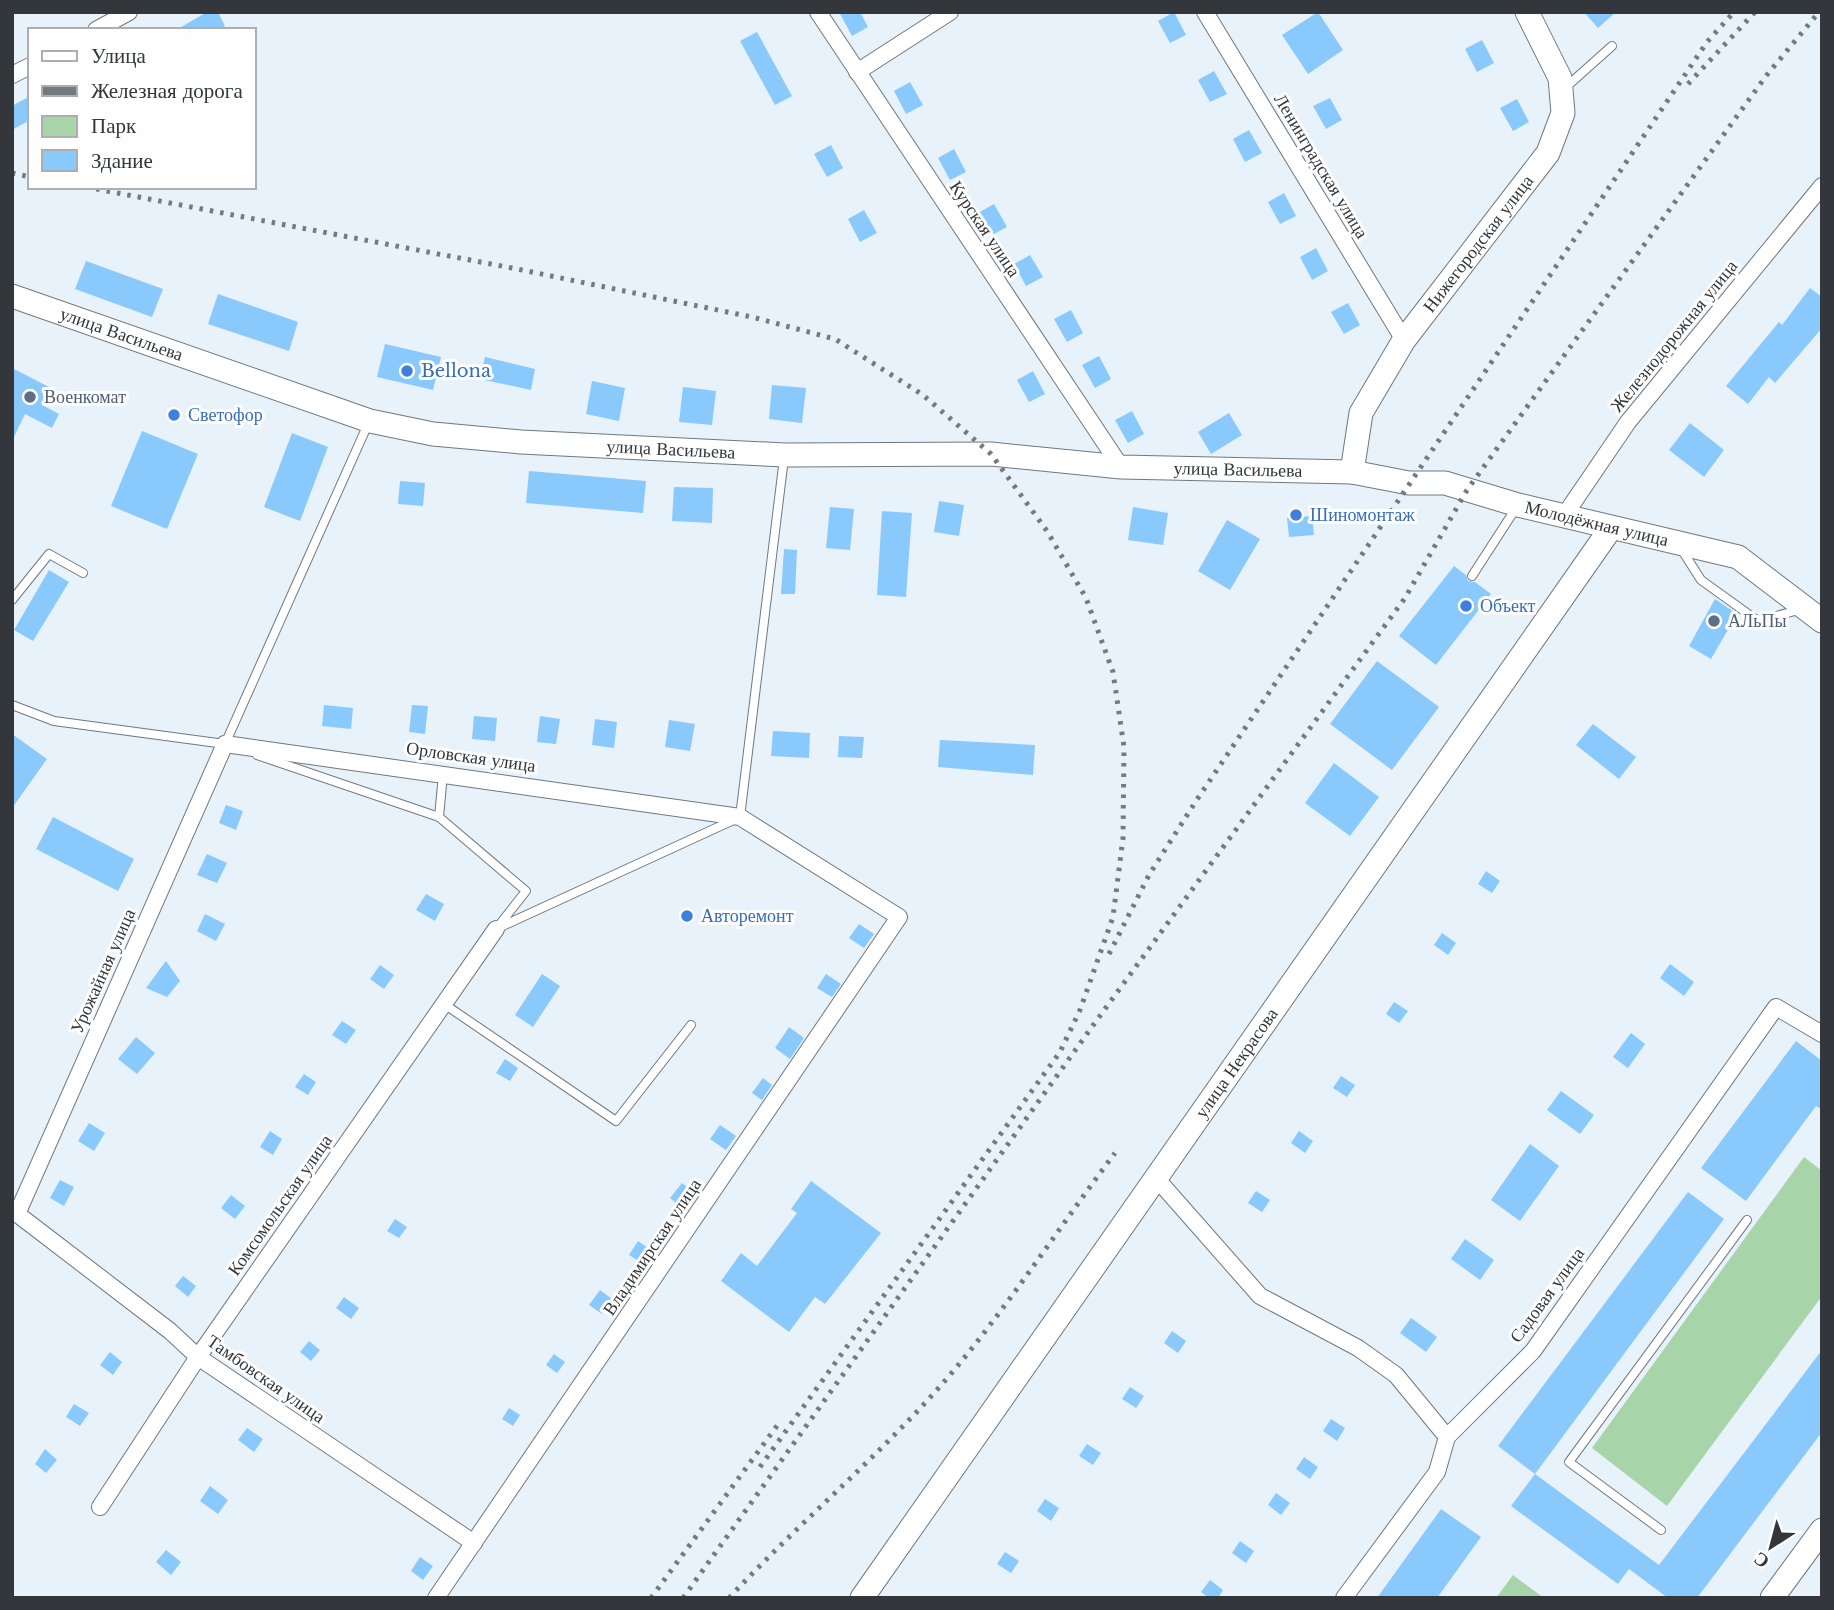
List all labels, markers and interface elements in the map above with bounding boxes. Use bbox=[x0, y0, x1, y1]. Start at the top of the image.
legend bbox=[28, 28, 256, 189]
text: Улица bbox=[91, 43, 146, 69]
text: Железная дорога bbox=[91, 78, 243, 104]
street label: Ленинградская улица bbox=[1269, 90, 1373, 242]
text: Парк bbox=[91, 113, 137, 139]
text: Здание bbox=[91, 148, 153, 174]
street label: Нижегородская улица bbox=[1418, 170, 1538, 317]
street label: Курская улица bbox=[945, 177, 1025, 281]
street label: Железнодорожная улица bbox=[1606, 256, 1742, 416]
street label: улица Васильева bbox=[57, 303, 186, 366]
place label: Bellona bbox=[421, 360, 491, 382]
marker: Bellona bbox=[399, 363, 415, 379]
place label: Военкомат bbox=[44, 386, 126, 408]
marker: Военкомат bbox=[22, 389, 38, 405]
place label: Светофор bbox=[188, 404, 263, 426]
marker: Светофор bbox=[166, 407, 182, 423]
street label: улица Васильева bbox=[606, 435, 736, 464]
street label: улица Васильева bbox=[1174, 457, 1303, 482]
street label: Молодёжная улица bbox=[1523, 496, 1671, 551]
place label: Шиномонтаж bbox=[1310, 504, 1415, 526]
marker: Шиномонтаж bbox=[1288, 507, 1304, 523]
place label: Объект bbox=[1480, 595, 1536, 617]
marker: Объект bbox=[1458, 598, 1474, 614]
place label: АЛьПы bbox=[1728, 610, 1787, 632]
marker: АЛьПы bbox=[1706, 613, 1722, 629]
street label: Орловская улица bbox=[405, 737, 537, 777]
street label: Урожайная улица bbox=[66, 905, 140, 1037]
place label: Авторемонт bbox=[701, 905, 794, 927]
marker: Авторемонт bbox=[679, 908, 695, 924]
street label: улица Некрасова bbox=[1190, 1004, 1283, 1122]
street label: Комсомольская улица bbox=[223, 1130, 337, 1280]
street label: Владимирская улица bbox=[598, 1174, 706, 1320]
street label: Садовая улица bbox=[1505, 1243, 1589, 1347]
street label: Тамбовская улица bbox=[203, 1330, 329, 1428]
north arrow bbox=[1736, 1512, 1806, 1582]
text: С bbox=[1749, 1547, 1774, 1574]

